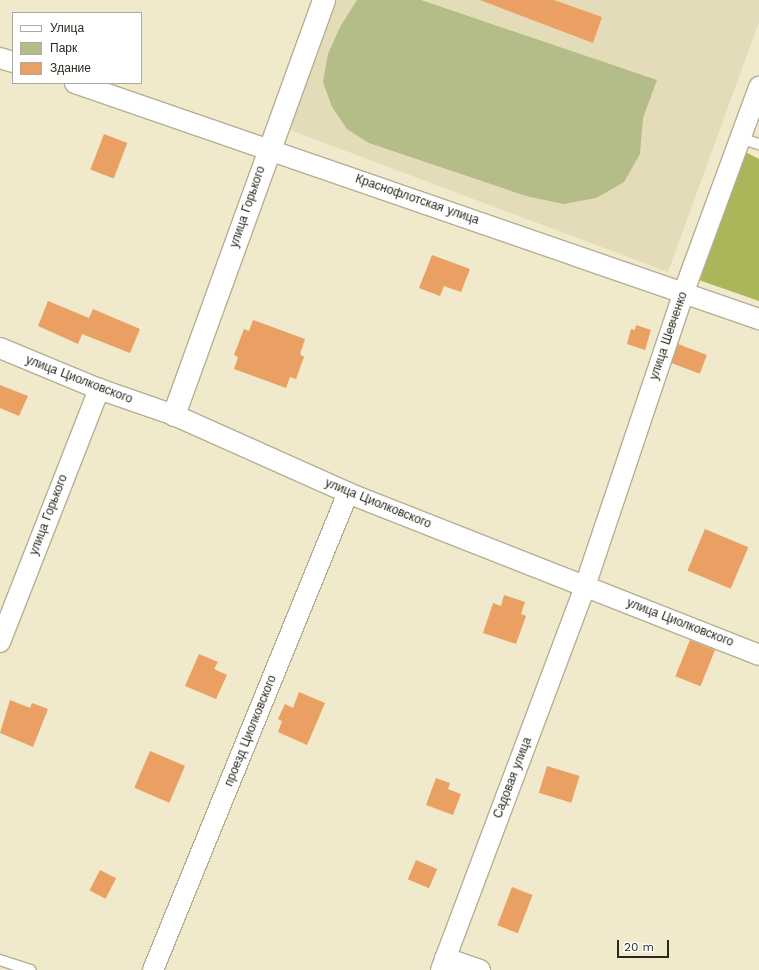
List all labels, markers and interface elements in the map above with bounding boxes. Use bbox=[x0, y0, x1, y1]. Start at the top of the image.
legend bbox=[12, 12, 142, 84]
text: Улица bbox=[50, 21, 84, 35]
text: Парк bbox=[50, 41, 77, 55]
text: Здание bbox=[50, 61, 91, 75]
street label: улица Горького bbox=[227, 164, 269, 250]
street label: Краснофлотская улица bbox=[353, 172, 481, 228]
street label: улица Шевченко bbox=[647, 290, 691, 382]
street label: улица Циолковского bbox=[24, 353, 134, 407]
street label: улица Горького bbox=[27, 473, 71, 557]
street label: улица Циолковского bbox=[323, 476, 433, 532]
street label: улица Циолковского bbox=[625, 596, 735, 650]
street label: проезд Циолковского bbox=[222, 673, 280, 789]
street label: Садовая улица bbox=[491, 735, 535, 821]
scale bar bbox=[619, 932, 671, 958]
text: 20 m bbox=[624, 940, 654, 954]

